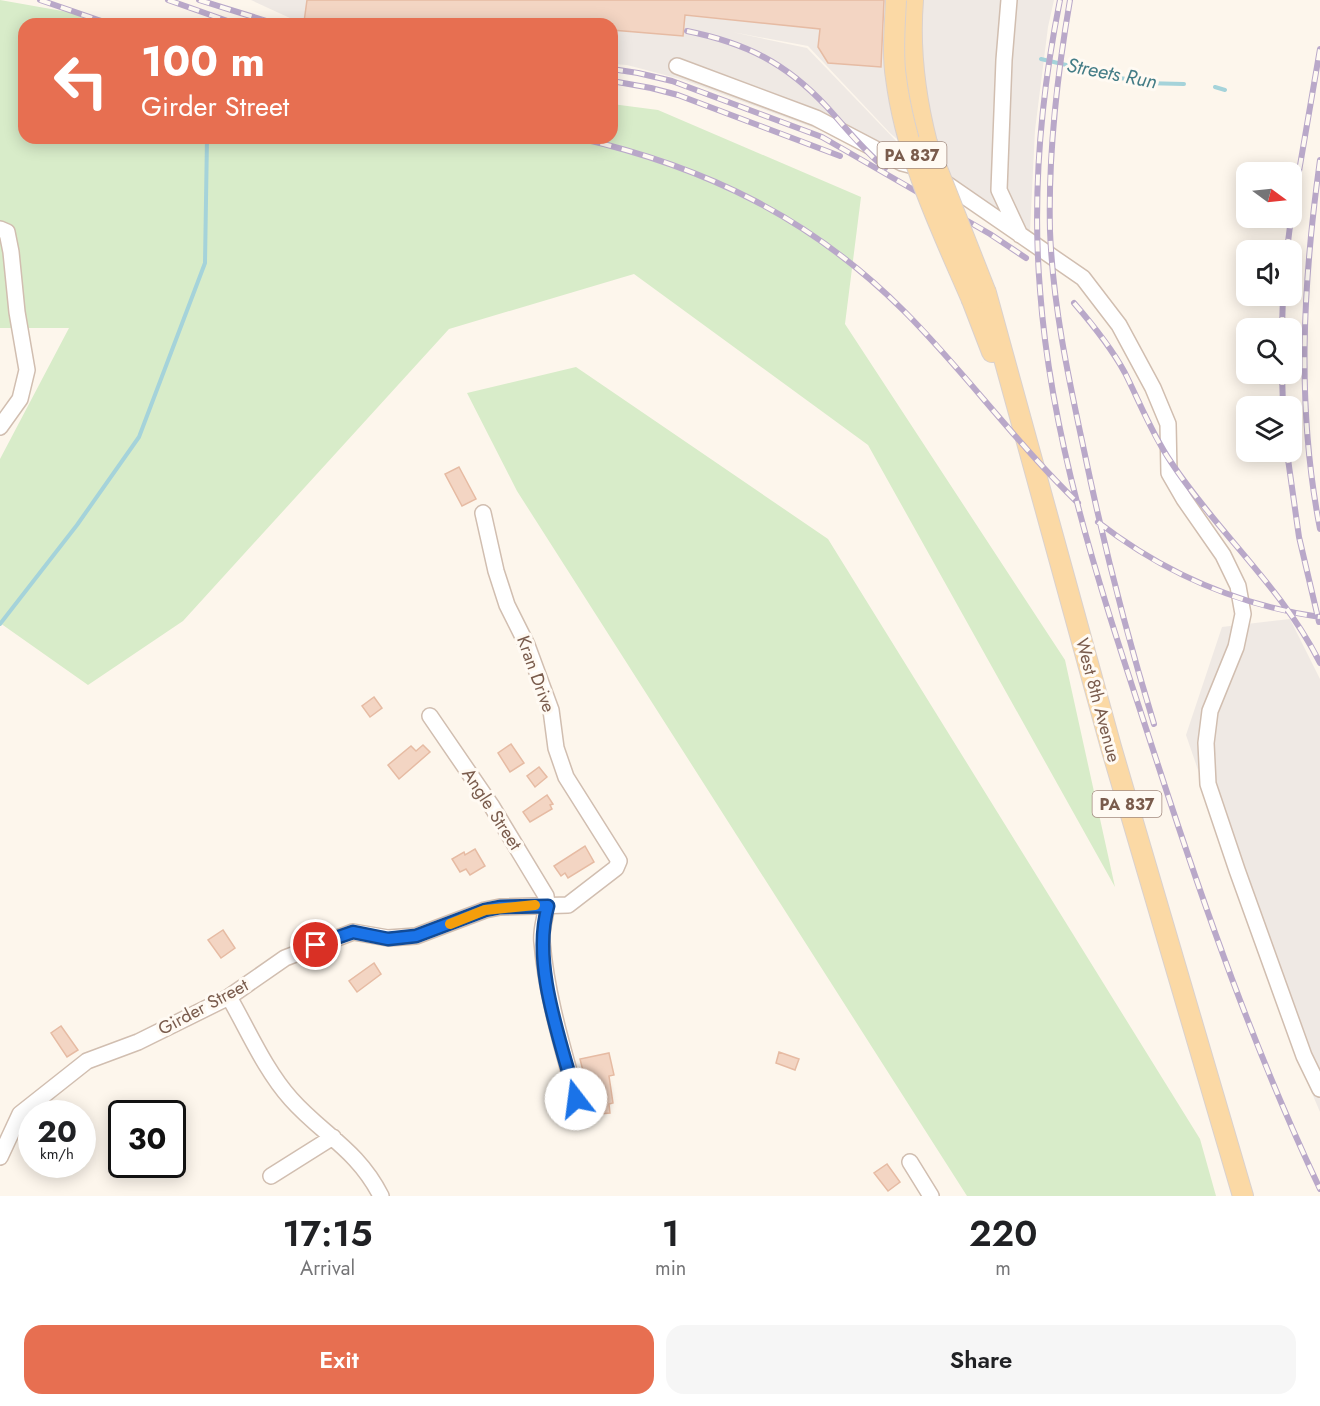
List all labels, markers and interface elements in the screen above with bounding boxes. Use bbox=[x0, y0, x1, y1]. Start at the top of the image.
text: 100 m bbox=[141, 31, 265, 92]
icon: left bbox=[42, 42, 120, 120]
water label: Streets Run bbox=[1064, 51, 1160, 96]
text: Girder Street bbox=[141, 87, 289, 126]
road number: PA 837 bbox=[878, 142, 946, 168]
north arrow bbox=[1236, 162, 1302, 228]
map controls bbox=[1236, 162, 1302, 462]
button: sound bbox=[1236, 240, 1302, 306]
button: search bbox=[1236, 318, 1302, 384]
button: layers bbox=[1236, 396, 1302, 462]
street label: Kran Drive bbox=[510, 632, 562, 716]
street label: West 8th Avenue bbox=[1069, 635, 1127, 765]
street label: Angle Street bbox=[456, 763, 529, 856]
road number: PA 837 bbox=[1092, 791, 1162, 817]
pin bbox=[290, 919, 341, 970]
icon: arrive bbox=[299, 928, 332, 961]
street label: Girder Street bbox=[153, 972, 253, 1042]
position arrow bbox=[544, 1067, 608, 1131]
speed limit sign: 30 bbox=[108, 1100, 186, 1178]
text: 20 bbox=[37, 1110, 77, 1153]
text: km/h bbox=[40, 1143, 74, 1165]
text: 17:15 bbox=[283, 1207, 372, 1259]
text: 1 bbox=[662, 1207, 680, 1259]
text: 220 bbox=[969, 1207, 1037, 1259]
text: Arrival bbox=[300, 1254, 355, 1283]
text: min bbox=[655, 1254, 686, 1283]
text: m bbox=[995, 1254, 1011, 1283]
button: Exit bbox=[24, 1325, 654, 1394]
button: Share bbox=[666, 1325, 1296, 1394]

